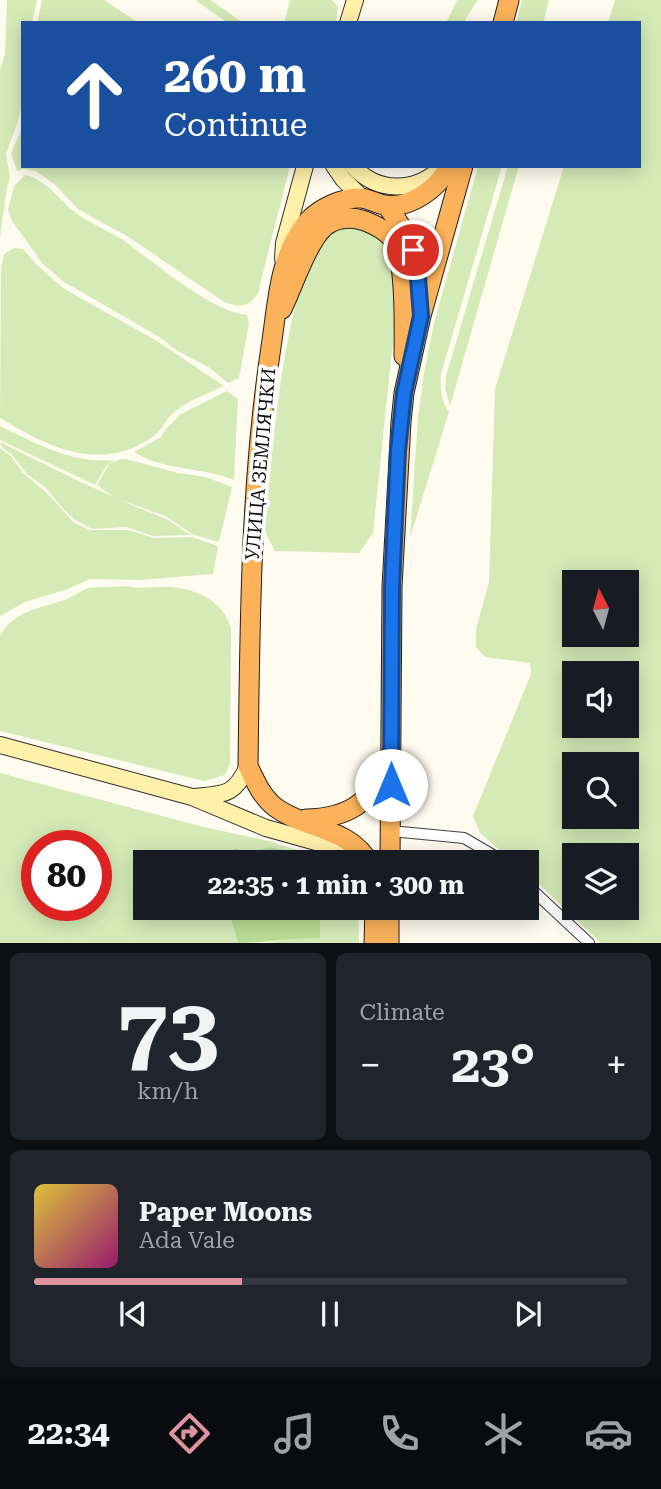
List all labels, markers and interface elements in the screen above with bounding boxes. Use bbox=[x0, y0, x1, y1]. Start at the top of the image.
text: 260 m bbox=[164, 47, 306, 104]
icon: ahead bbox=[49, 49, 140, 140]
text: Continue bbox=[164, 106, 307, 144]
pin bbox=[383, 220, 443, 280]
icon: arrive bbox=[394, 231, 432, 269]
street label: УЛИЦА ЗЕМЛЯЧКИ bbox=[241, 367, 280, 561]
north arrow bbox=[562, 570, 639, 648]
map controls bbox=[562, 570, 639, 920]
button: sound bbox=[562, 661, 639, 738]
position arrow bbox=[354, 748, 428, 822]
button: search bbox=[562, 752, 639, 829]
speed limit sign: 80 bbox=[21, 830, 112, 921]
button: layers bbox=[562, 843, 639, 920]
text: 22:35 · 1 min · 300 m bbox=[208, 870, 464, 900]
text: 73 bbox=[117, 979, 219, 1085]
text: Climate bbox=[360, 999, 445, 1026]
text: 23° bbox=[451, 1034, 535, 1095]
text: − bbox=[360, 1043, 381, 1087]
text: + bbox=[606, 1043, 627, 1087]
text: km/h bbox=[137, 1078, 199, 1105]
text: Paper Moons bbox=[139, 1197, 312, 1227]
text: Ada Vale bbox=[139, 1227, 235, 1254]
icon: previous bbox=[114, 1295, 152, 1333]
icon: pause bbox=[311, 1295, 349, 1333]
icon: next bbox=[509, 1295, 547, 1333]
icon: directions bbox=[165, 1409, 214, 1458]
icon: music bbox=[270, 1409, 319, 1458]
icon: phone bbox=[375, 1409, 424, 1458]
icon: climate bbox=[479, 1409, 528, 1458]
icon: car bbox=[584, 1409, 633, 1458]
text: 22:34 bbox=[28, 1414, 110, 1452]

